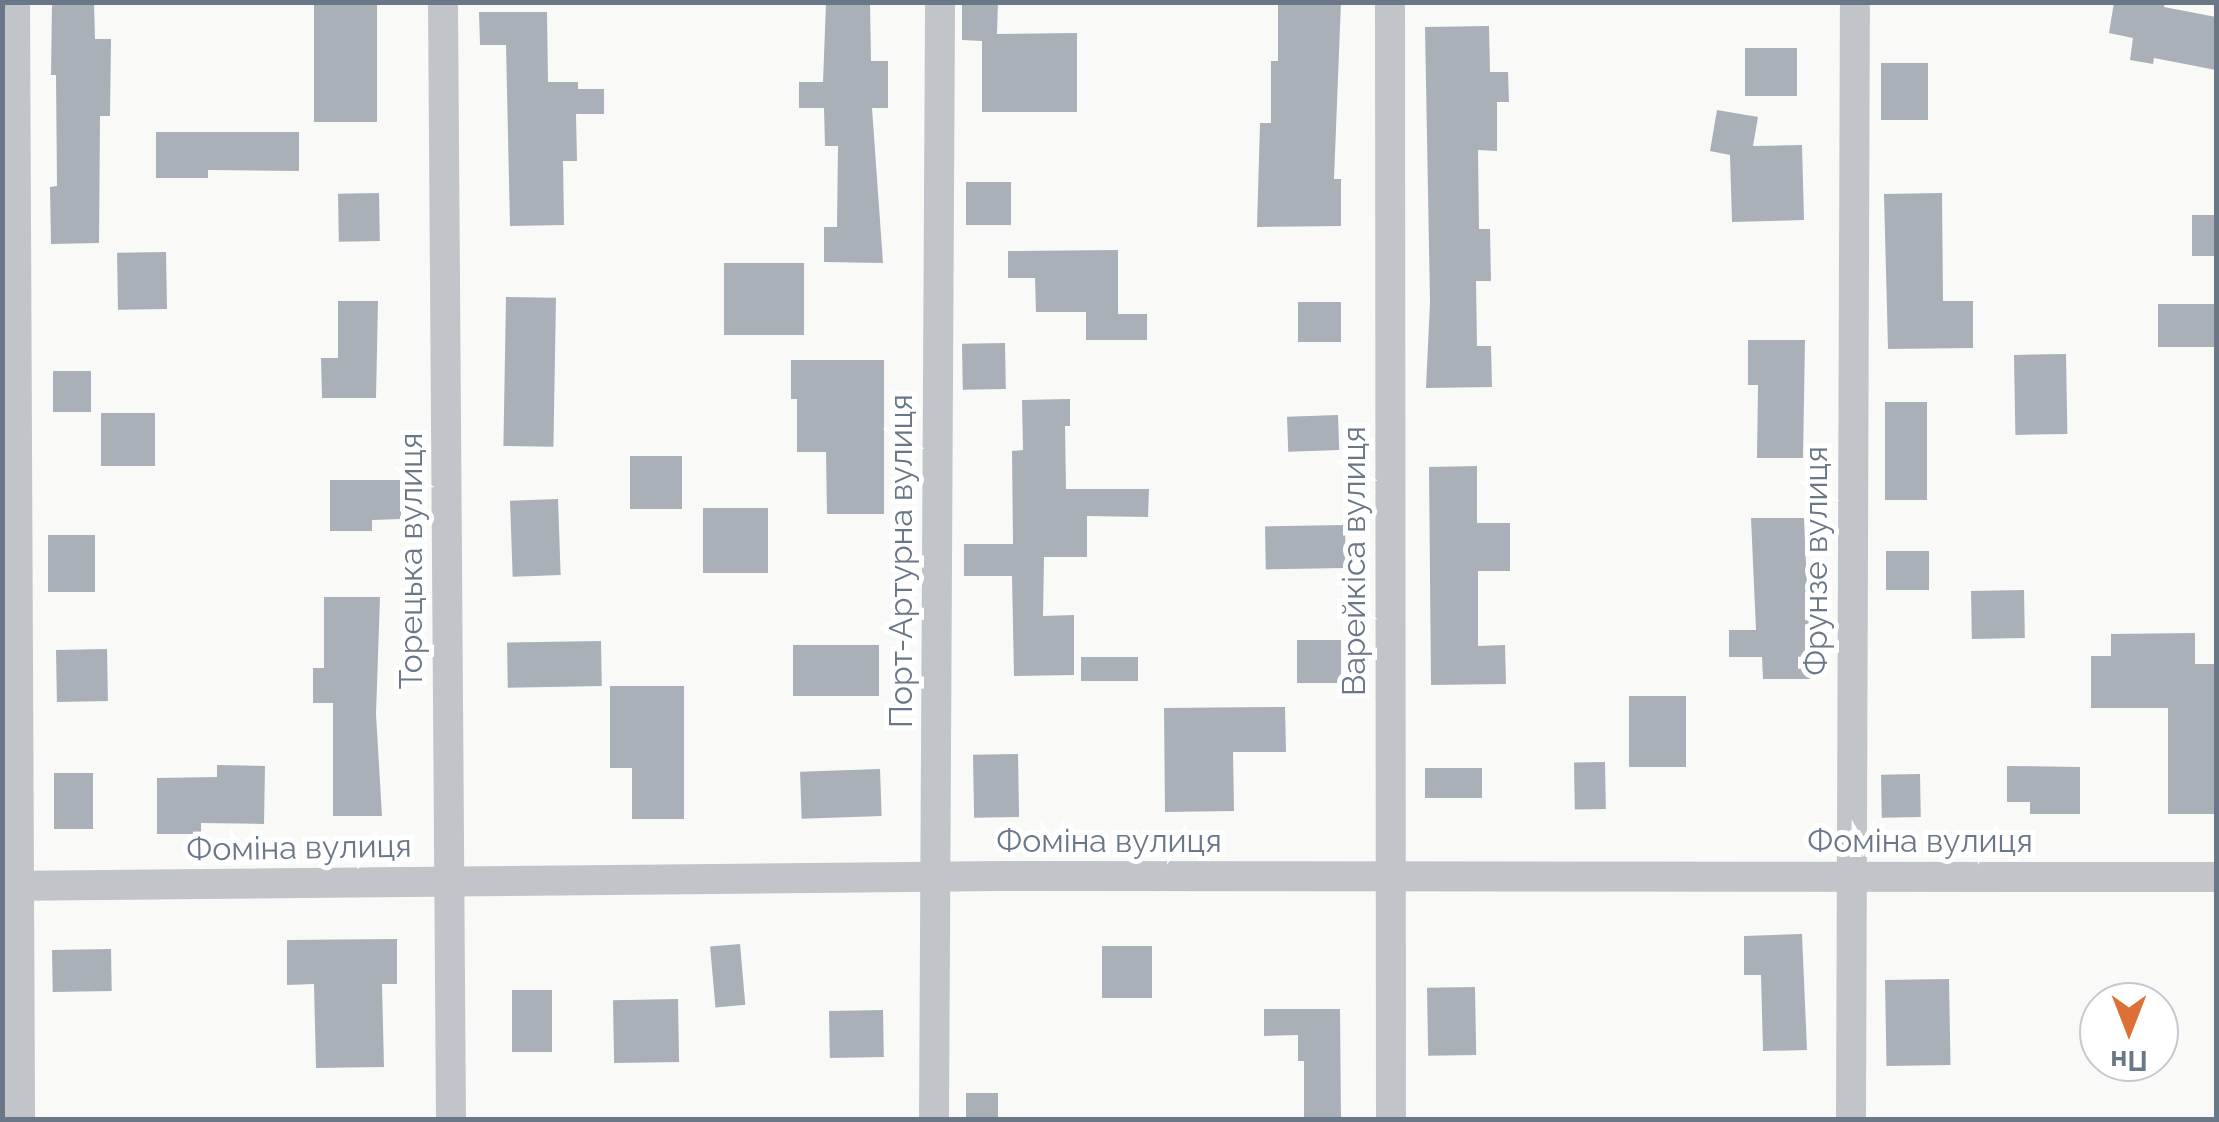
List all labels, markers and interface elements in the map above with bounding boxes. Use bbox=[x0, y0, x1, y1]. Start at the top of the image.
street label: Порт-Артурна вулиця bbox=[882, 394, 920, 728]
street label: Варейкіса вулиця bbox=[1335, 426, 1373, 696]
street label: Торецька вулиця bbox=[392, 433, 430, 689]
street label: Фрунзе вулиця bbox=[1797, 446, 1835, 676]
street label: Фоміна вулиця bbox=[996, 822, 1222, 860]
street label: Фоміна вулиця bbox=[1807, 822, 2033, 860]
street label: Фоміна вулиця bbox=[186, 827, 412, 869]
north arrow bbox=[2079, 982, 2179, 1082]
text: Пн bbox=[2110, 1044, 2148, 1077]

